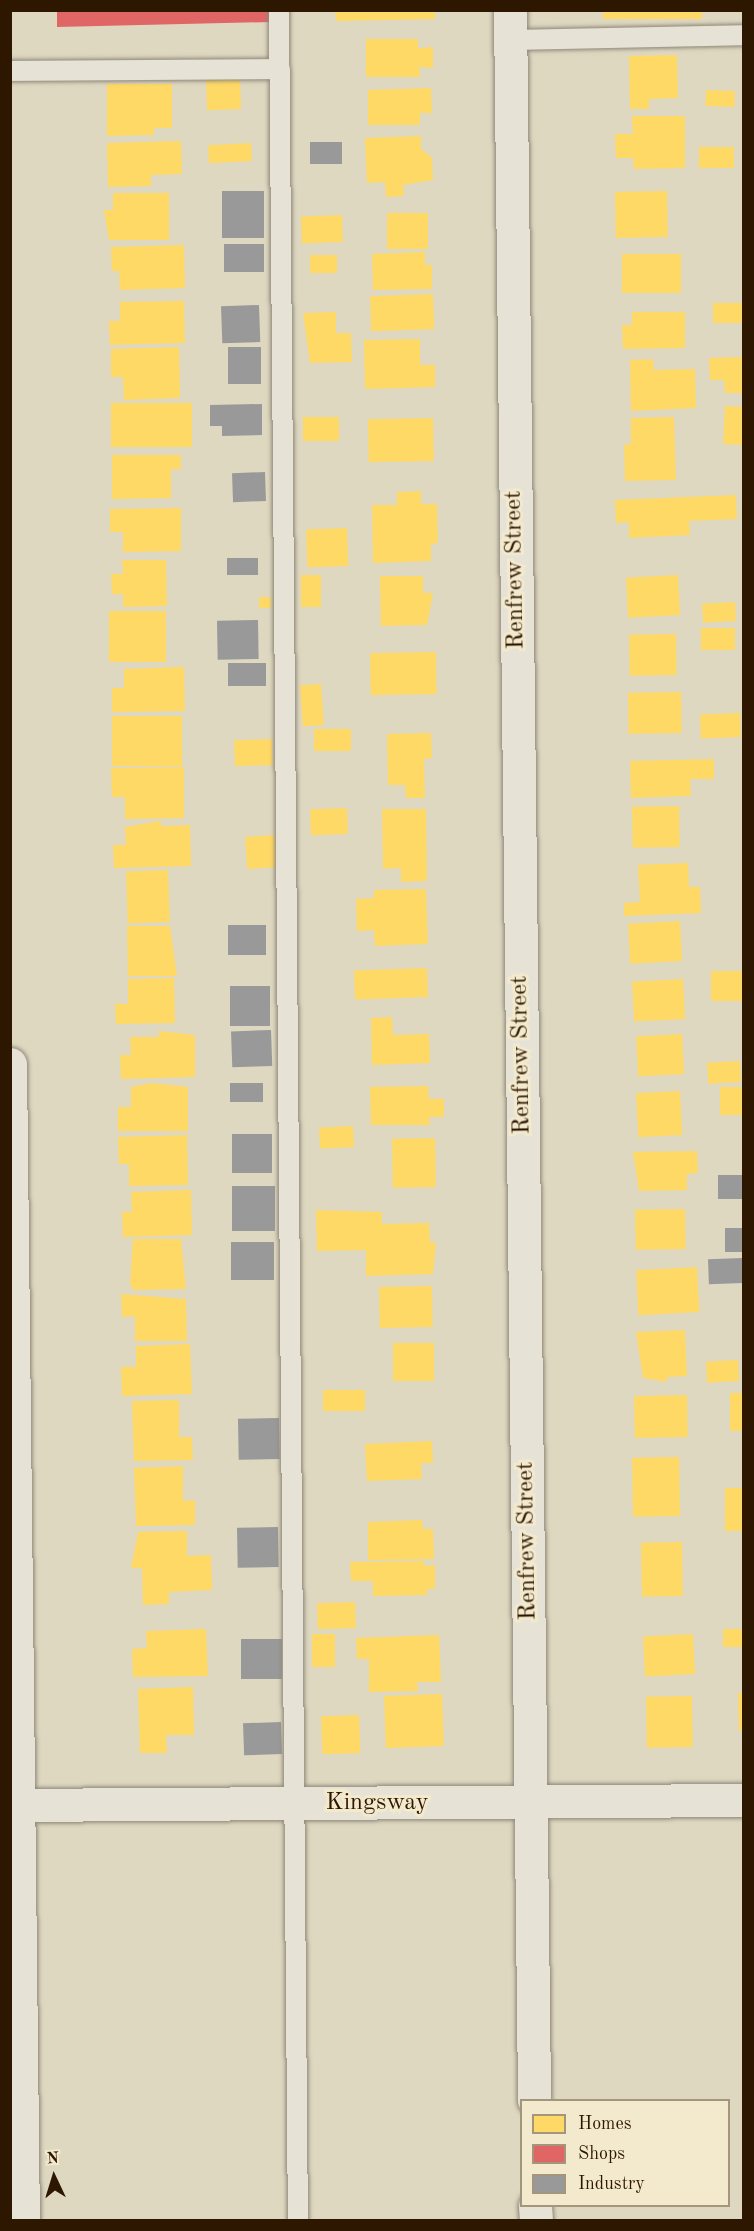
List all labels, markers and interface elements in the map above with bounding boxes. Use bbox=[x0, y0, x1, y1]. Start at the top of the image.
street label: Renfrew Street bbox=[500, 490, 532, 650]
street label: Renfrew Street bbox=[506, 975, 538, 1135]
street label: Renfrew Street bbox=[512, 1461, 544, 1621]
street label: Kingsway bbox=[325, 1790, 429, 1818]
legend bbox=[520, 2099, 730, 2207]
text: Homes bbox=[578, 2115, 632, 2133]
text: Shops bbox=[578, 2145, 625, 2163]
north arrow bbox=[24, 2147, 84, 2207]
text: N bbox=[46, 2151, 59, 2167]
text: Industry bbox=[578, 2175, 645, 2193]

